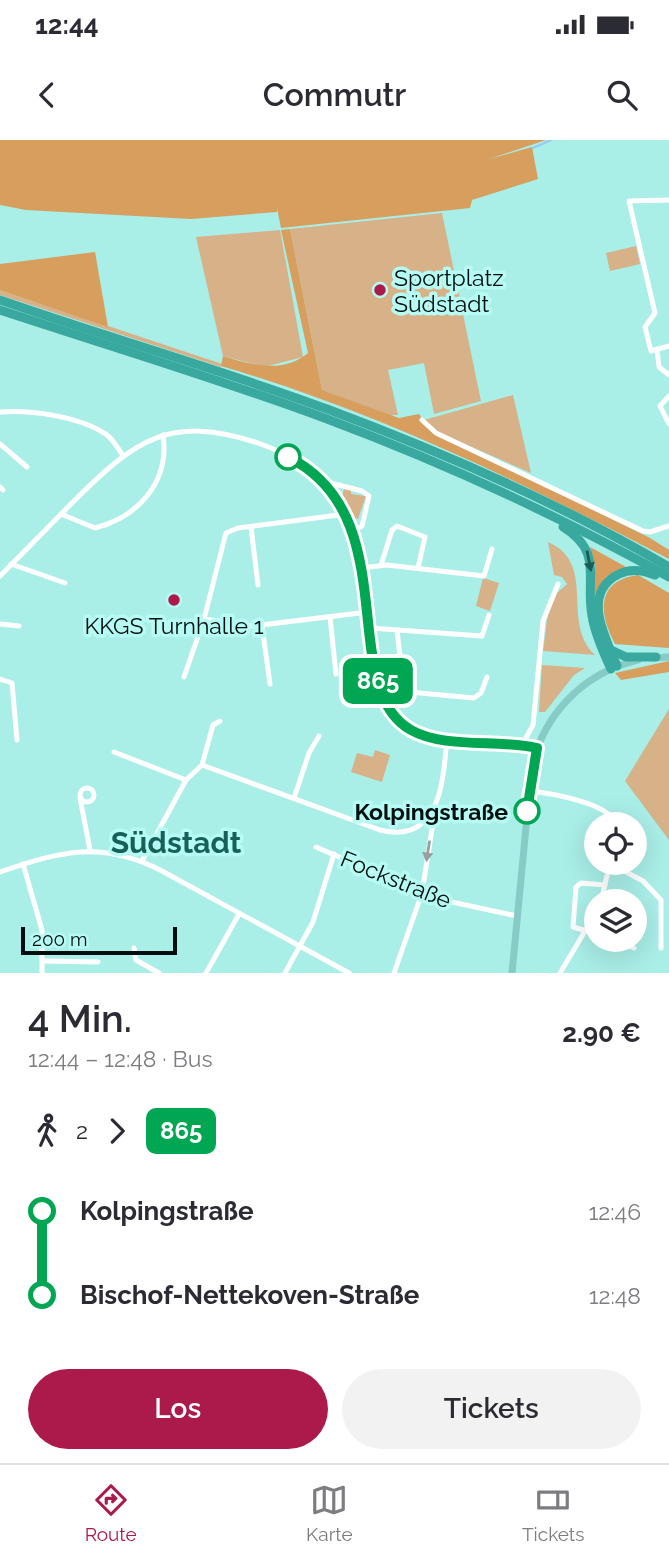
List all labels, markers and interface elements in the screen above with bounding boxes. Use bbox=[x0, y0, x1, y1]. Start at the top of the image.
text: 12:44 bbox=[35, 10, 99, 40]
icon: back bbox=[28, 76, 66, 114]
text: Commutr bbox=[263, 76, 406, 113]
icon: search bbox=[603, 76, 641, 114]
place label: Sportplatz Südstadt bbox=[394, 264, 504, 317]
marker: Sportplatz Südstadt bbox=[372, 282, 388, 298]
unlabelled marker bbox=[275, 444, 301, 470]
one-way arrow bbox=[584, 550, 595, 572]
marker: KKGS Turnhalle 1 bbox=[166, 592, 182, 608]
place label: KKGS Turnhalle 1 bbox=[84, 612, 264, 639]
line badge: 865 bbox=[338, 658, 418, 704]
text: 865 bbox=[357, 666, 399, 695]
place label: Kolpingstraße bbox=[354, 798, 508, 825]
marker: Kolpingstraße bbox=[514, 798, 540, 824]
map controls bbox=[584, 812, 647, 952]
button: locate bbox=[584, 812, 647, 875]
district label: Südstadt bbox=[111, 825, 242, 860]
one-way arrow bbox=[422, 840, 433, 862]
street label: Fockstraße bbox=[337, 845, 455, 913]
button: layers bbox=[584, 889, 647, 952]
scale bar bbox=[21, 924, 177, 956]
text: 200 m bbox=[32, 928, 87, 950]
text: 4 Min. bbox=[28, 996, 132, 1041]
text: 2.90 € bbox=[562, 1018, 641, 1048]
text: 12:44 – 12:48 · Bus bbox=[28, 1045, 213, 1072]
icon: walk bbox=[28, 1112, 66, 1150]
icon: forward bbox=[98, 1112, 136, 1150]
text: 865 bbox=[160, 1116, 202, 1145]
text: 2 bbox=[76, 1117, 88, 1144]
text: Kolpingstraße bbox=[80, 1196, 254, 1226]
text: 12:46 bbox=[588, 1198, 641, 1225]
text: Bischof-Nettekoven-Straße bbox=[80, 1280, 419, 1310]
text: 12:48 bbox=[589, 1282, 641, 1309]
button: Los bbox=[28, 1369, 328, 1449]
button: Tickets bbox=[342, 1369, 641, 1449]
tab: Route bbox=[85, 1481, 137, 1545]
tab: Karte bbox=[306, 1481, 353, 1545]
tab: Tickets bbox=[522, 1481, 584, 1545]

